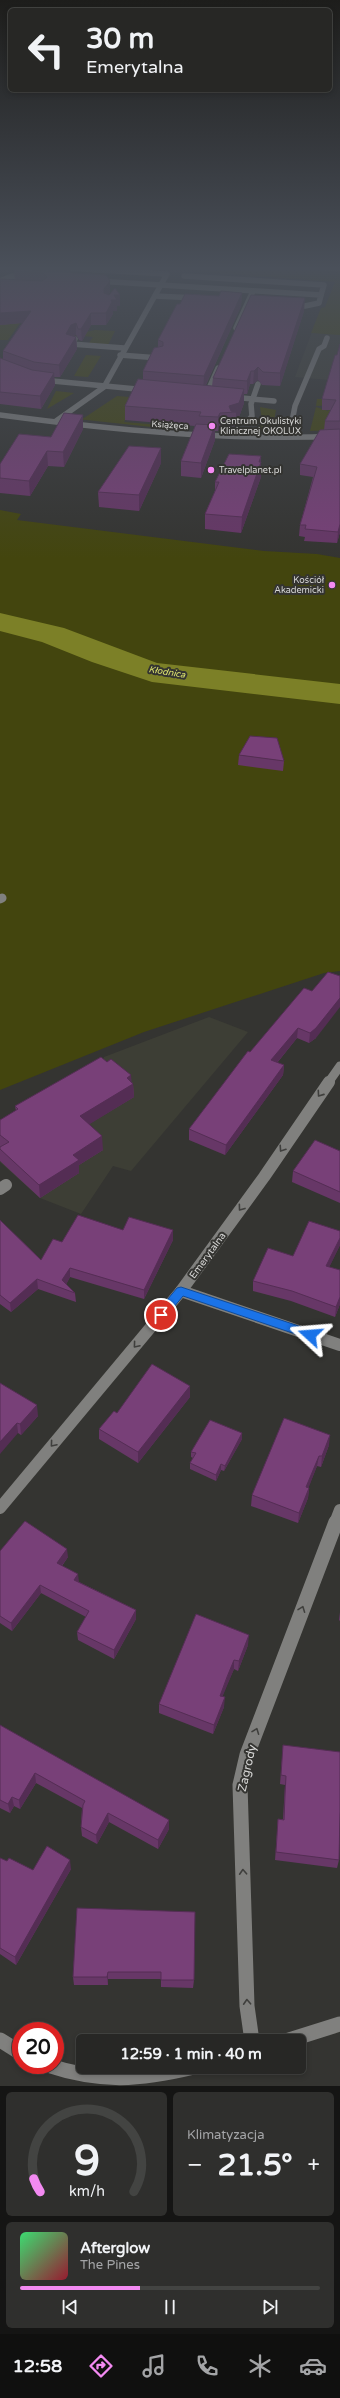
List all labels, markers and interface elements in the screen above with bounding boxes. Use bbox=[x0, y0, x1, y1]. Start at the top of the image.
text: 30 m bbox=[86, 22, 154, 56]
icon: left bbox=[20, 24, 72, 76]
text: Emerytalna bbox=[86, 56, 184, 78]
place label: Centrum Okulistyki Klinicznej OKOLUX bbox=[220, 416, 301, 437]
street label: Książęca bbox=[151, 419, 189, 432]
marker: Centrum Okulistyki Klinicznej OKOLUX bbox=[207, 421, 217, 431]
marker: Travelplanet.pl bbox=[206, 465, 216, 475]
place label: Travelplanet.pl bbox=[219, 465, 282, 476]
place label: Kościół Akademicki bbox=[274, 575, 325, 596]
marker: Kościół Akademicki bbox=[327, 580, 337, 590]
water label: Kłodnica bbox=[148, 664, 187, 681]
one-way arrow bbox=[318, 1090, 325, 1097]
one-way arrow bbox=[280, 1145, 287, 1152]
one-way arrow bbox=[239, 1204, 246, 1211]
street label: Emerytalna bbox=[187, 1230, 229, 1281]
pin bbox=[144, 1298, 178, 1332]
icon: arrive bbox=[150, 1304, 172, 1326]
position arrow bbox=[289, 1314, 331, 1356]
one-way arrow bbox=[134, 1340, 141, 1347]
one-way arrow bbox=[50, 1440, 57, 1447]
one-way arrow bbox=[298, 1606, 306, 1613]
one-way arrow bbox=[252, 1728, 260, 1735]
street label: Zagrody bbox=[235, 1743, 259, 1793]
one-way arrow bbox=[238, 1869, 247, 1875]
one-way arrow bbox=[243, 1999, 251, 2005]
speed limit sign: 20 bbox=[12, 2022, 64, 2074]
text: 12:59 · 1 min · 40 m bbox=[120, 2045, 262, 2063]
text: Klimatyzacja bbox=[187, 2127, 264, 2143]
text: 9 bbox=[73, 2137, 100, 2187]
text: 21.5° bbox=[218, 2147, 293, 2184]
text: − bbox=[187, 2152, 203, 2178]
text: + bbox=[308, 2152, 320, 2178]
text: km/h bbox=[69, 2183, 104, 2200]
text: Afterglow bbox=[80, 2239, 150, 2257]
text: The Pines bbox=[80, 2257, 140, 2273]
icon: previous bbox=[59, 2296, 81, 2318]
icon: pause bbox=[159, 2296, 181, 2318]
icon: next bbox=[259, 2296, 281, 2318]
icon: directions bbox=[87, 2352, 115, 2380]
icon: music bbox=[140, 2352, 168, 2380]
icon: phone bbox=[193, 2352, 221, 2380]
icon: climate bbox=[246, 2352, 274, 2380]
icon: car bbox=[299, 2352, 327, 2380]
text: 12:58 bbox=[13, 2355, 62, 2377]

